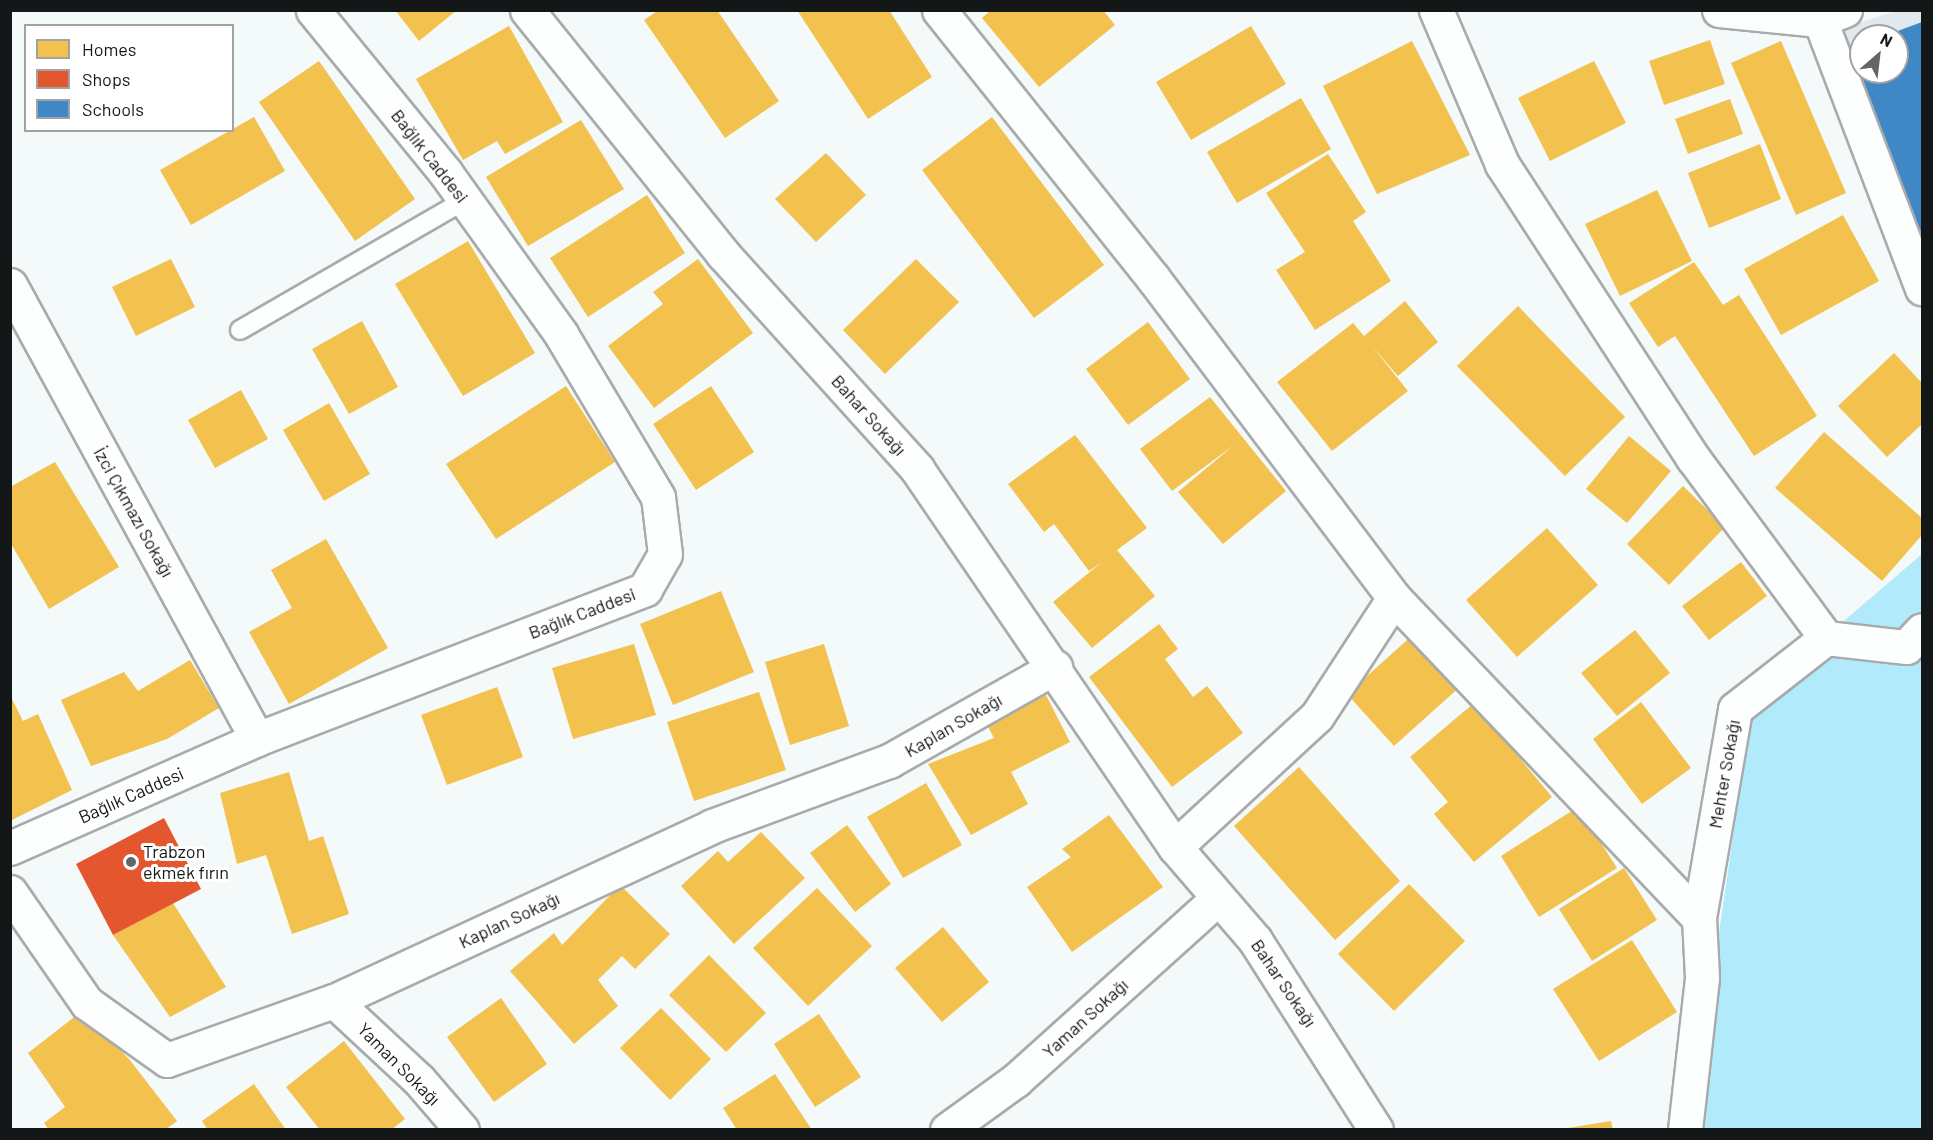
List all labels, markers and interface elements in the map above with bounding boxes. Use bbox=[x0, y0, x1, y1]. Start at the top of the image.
legend bbox=[24, 24, 234, 132]
north arrow bbox=[1849, 24, 1909, 84]
text: N bbox=[1878, 29, 1896, 50]
text: Homes bbox=[82, 38, 136, 60]
text: Shops bbox=[82, 68, 131, 90]
text: Schools bbox=[82, 98, 144, 120]
street label: Bağlık Caddesi bbox=[387, 105, 473, 207]
street label: Bahar Sokağı bbox=[827, 370, 911, 460]
street label: İzci Çıkmazı Sokağı bbox=[89, 443, 179, 581]
street label: Bağlık Caddesi bbox=[525, 583, 639, 643]
street label: Kaplan Sokağı bbox=[901, 688, 1005, 762]
street label: Mehter Sokağı bbox=[1704, 718, 1744, 830]
street label: Bağlık Caddesi bbox=[75, 762, 187, 828]
place label: Trabzon ekmek fırın bbox=[143, 841, 229, 884]
marker: Trabzon ekmek fırın bbox=[124, 855, 138, 869]
street label: Kaplan Sokağı bbox=[455, 887, 563, 953]
street label: Bahar Sokağı bbox=[1247, 935, 1321, 1031]
street label: Yaman Sokağı bbox=[1038, 974, 1132, 1062]
street label: Yaman Sokağı bbox=[353, 1018, 445, 1110]

